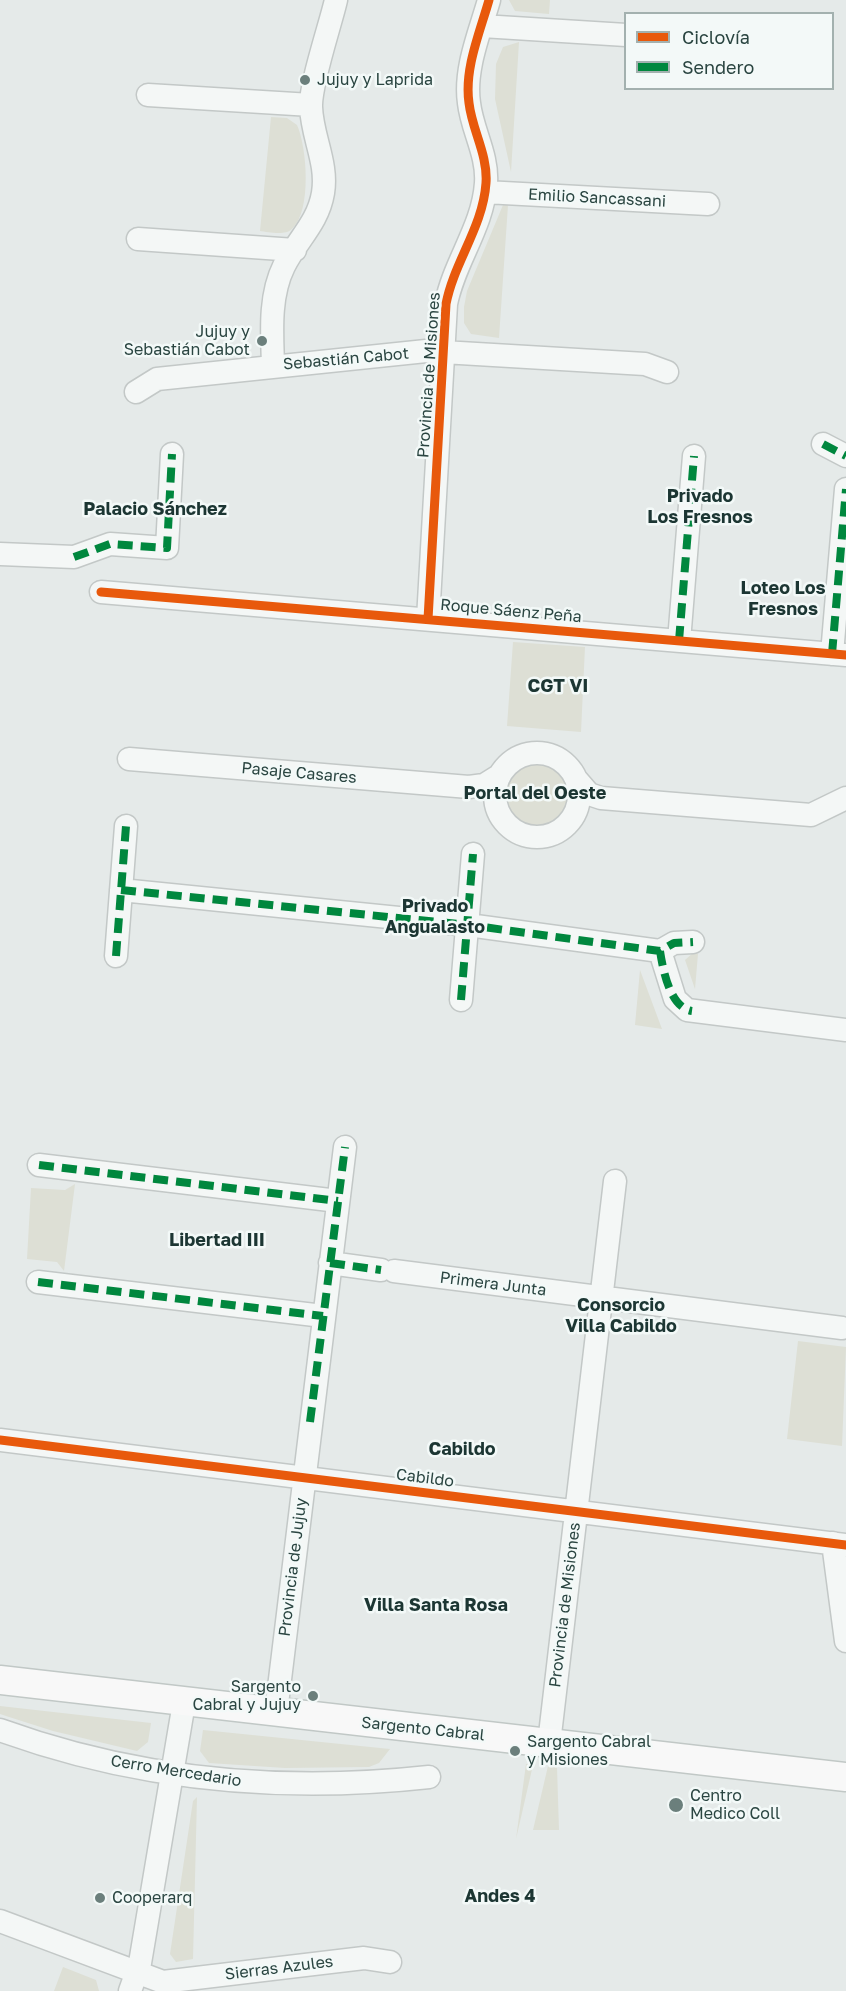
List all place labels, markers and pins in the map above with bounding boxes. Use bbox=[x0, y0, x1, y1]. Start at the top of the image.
place label: Jujuy y Laprida bbox=[317, 70, 433, 90]
marker: Jujuy y Laprida bbox=[298, 73, 312, 87]
place label: Jujuy y Sebastián Cabot bbox=[124, 322, 250, 360]
marker: Jujuy y Sebastián Cabot bbox=[255, 334, 269, 348]
place label: Sargento Cabral y Jujuy bbox=[193, 1677, 301, 1715]
marker: Sargento Cabral y Jujuy bbox=[306, 1689, 320, 1703]
place label: Sargento Cabral y Misiones bbox=[527, 1732, 651, 1770]
marker: Sargento Cabral y Misiones bbox=[508, 1744, 522, 1758]
place label: Centro Medico Coll bbox=[690, 1786, 780, 1824]
marker: Centro Medico Coll bbox=[667, 1796, 685, 1814]
place label: Cooperarq bbox=[112, 1888, 192, 1908]
marker: Cooperarq bbox=[93, 1891, 107, 1905]

